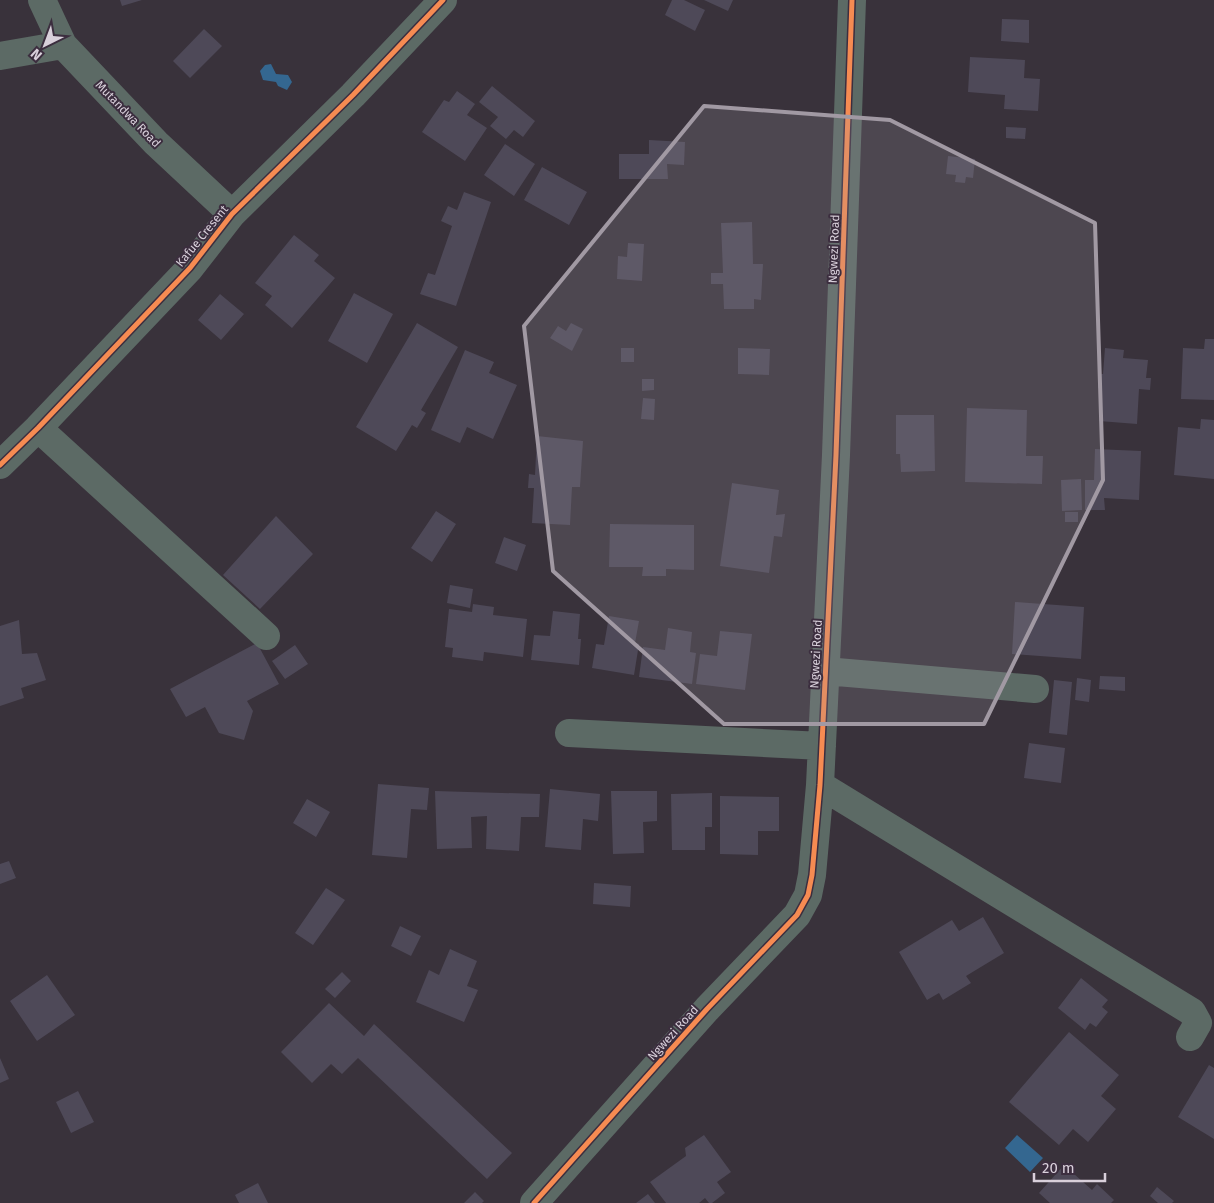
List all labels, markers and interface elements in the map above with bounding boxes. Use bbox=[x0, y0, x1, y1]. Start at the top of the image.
north arrow bbox=[20, 20, 70, 70]
text: N bbox=[27, 45, 46, 64]
street label: Mutandwa Road bbox=[93, 78, 163, 150]
street label: Kafue Cresent bbox=[173, 202, 231, 270]
street label: Ngwezi Road bbox=[826, 214, 842, 284]
street label: Ngwezi Road bbox=[807, 619, 825, 689]
street label: Ngwezi Road bbox=[645, 1003, 701, 1063]
scale bar bbox=[1034, 1150, 1105, 1182]
text: 20 m bbox=[1042, 1159, 1075, 1177]

